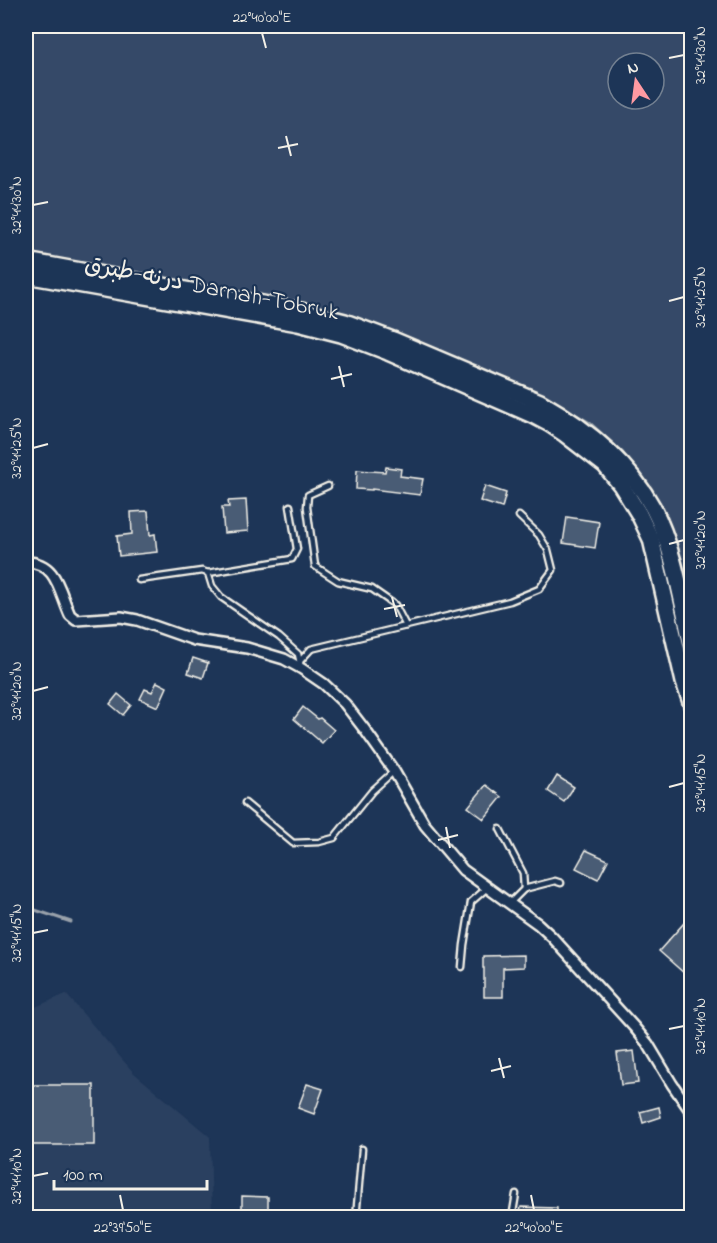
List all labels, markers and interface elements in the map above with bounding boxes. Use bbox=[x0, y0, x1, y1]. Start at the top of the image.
text: 22°40'00"E bbox=[233, 7, 291, 29]
text: 32°44'30"N bbox=[690, 26, 712, 84]
north arrow bbox=[606, 51, 666, 111]
text: N bbox=[625, 55, 641, 81]
text: 32°44'30"N bbox=[6, 176, 28, 234]
street label: درنه-طبرق Darnah-Tobruk bbox=[81, 248, 342, 331]
text: 32°44'25"N bbox=[690, 266, 712, 328]
text: 32°44'25"N bbox=[6, 417, 28, 479]
text: 32°44'20"N bbox=[690, 510, 712, 570]
text: 32°44'20"N bbox=[6, 661, 28, 721]
text: 32°44'15"N bbox=[690, 754, 712, 812]
text: 32°44'15"N bbox=[6, 904, 28, 962]
text: 32°44'10"N bbox=[690, 998, 712, 1054]
text: 32°44'10"N bbox=[6, 1148, 28, 1204]
scale bar bbox=[54, 1153, 207, 1191]
text: 100 m bbox=[63, 1163, 103, 1189]
text: 22°39'50"E bbox=[94, 1217, 152, 1239]
text: 22°40'00"E bbox=[505, 1217, 563, 1239]

